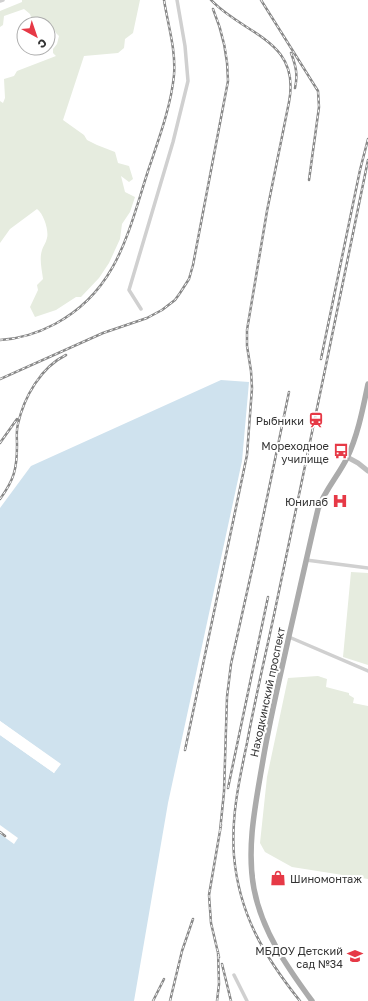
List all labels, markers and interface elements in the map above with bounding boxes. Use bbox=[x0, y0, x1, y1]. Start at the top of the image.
north arrow bbox=[16, 16, 56, 56]
text: С bbox=[35, 37, 50, 52]
station icon: Рыбники bbox=[307, 411, 325, 429]
place label: Рыбники bbox=[256, 414, 304, 427]
place label: Мореходное училище bbox=[261, 439, 329, 465]
bus stop icon: Мореходное училище bbox=[332, 442, 350, 460]
hospital icon: Юнилаб bbox=[331, 492, 349, 510]
place label: Юнилаб bbox=[285, 495, 328, 508]
street label: Находкинский проспект bbox=[247, 625, 287, 758]
shop icon: Шиномонтаж bbox=[269, 869, 287, 887]
place label: Шиномонтаж bbox=[290, 872, 362, 885]
place label: МБДОУ Детский сад №34 bbox=[255, 944, 343, 970]
school or university icon: МБДОУ Детский сад №34 bbox=[346, 947, 364, 965]

